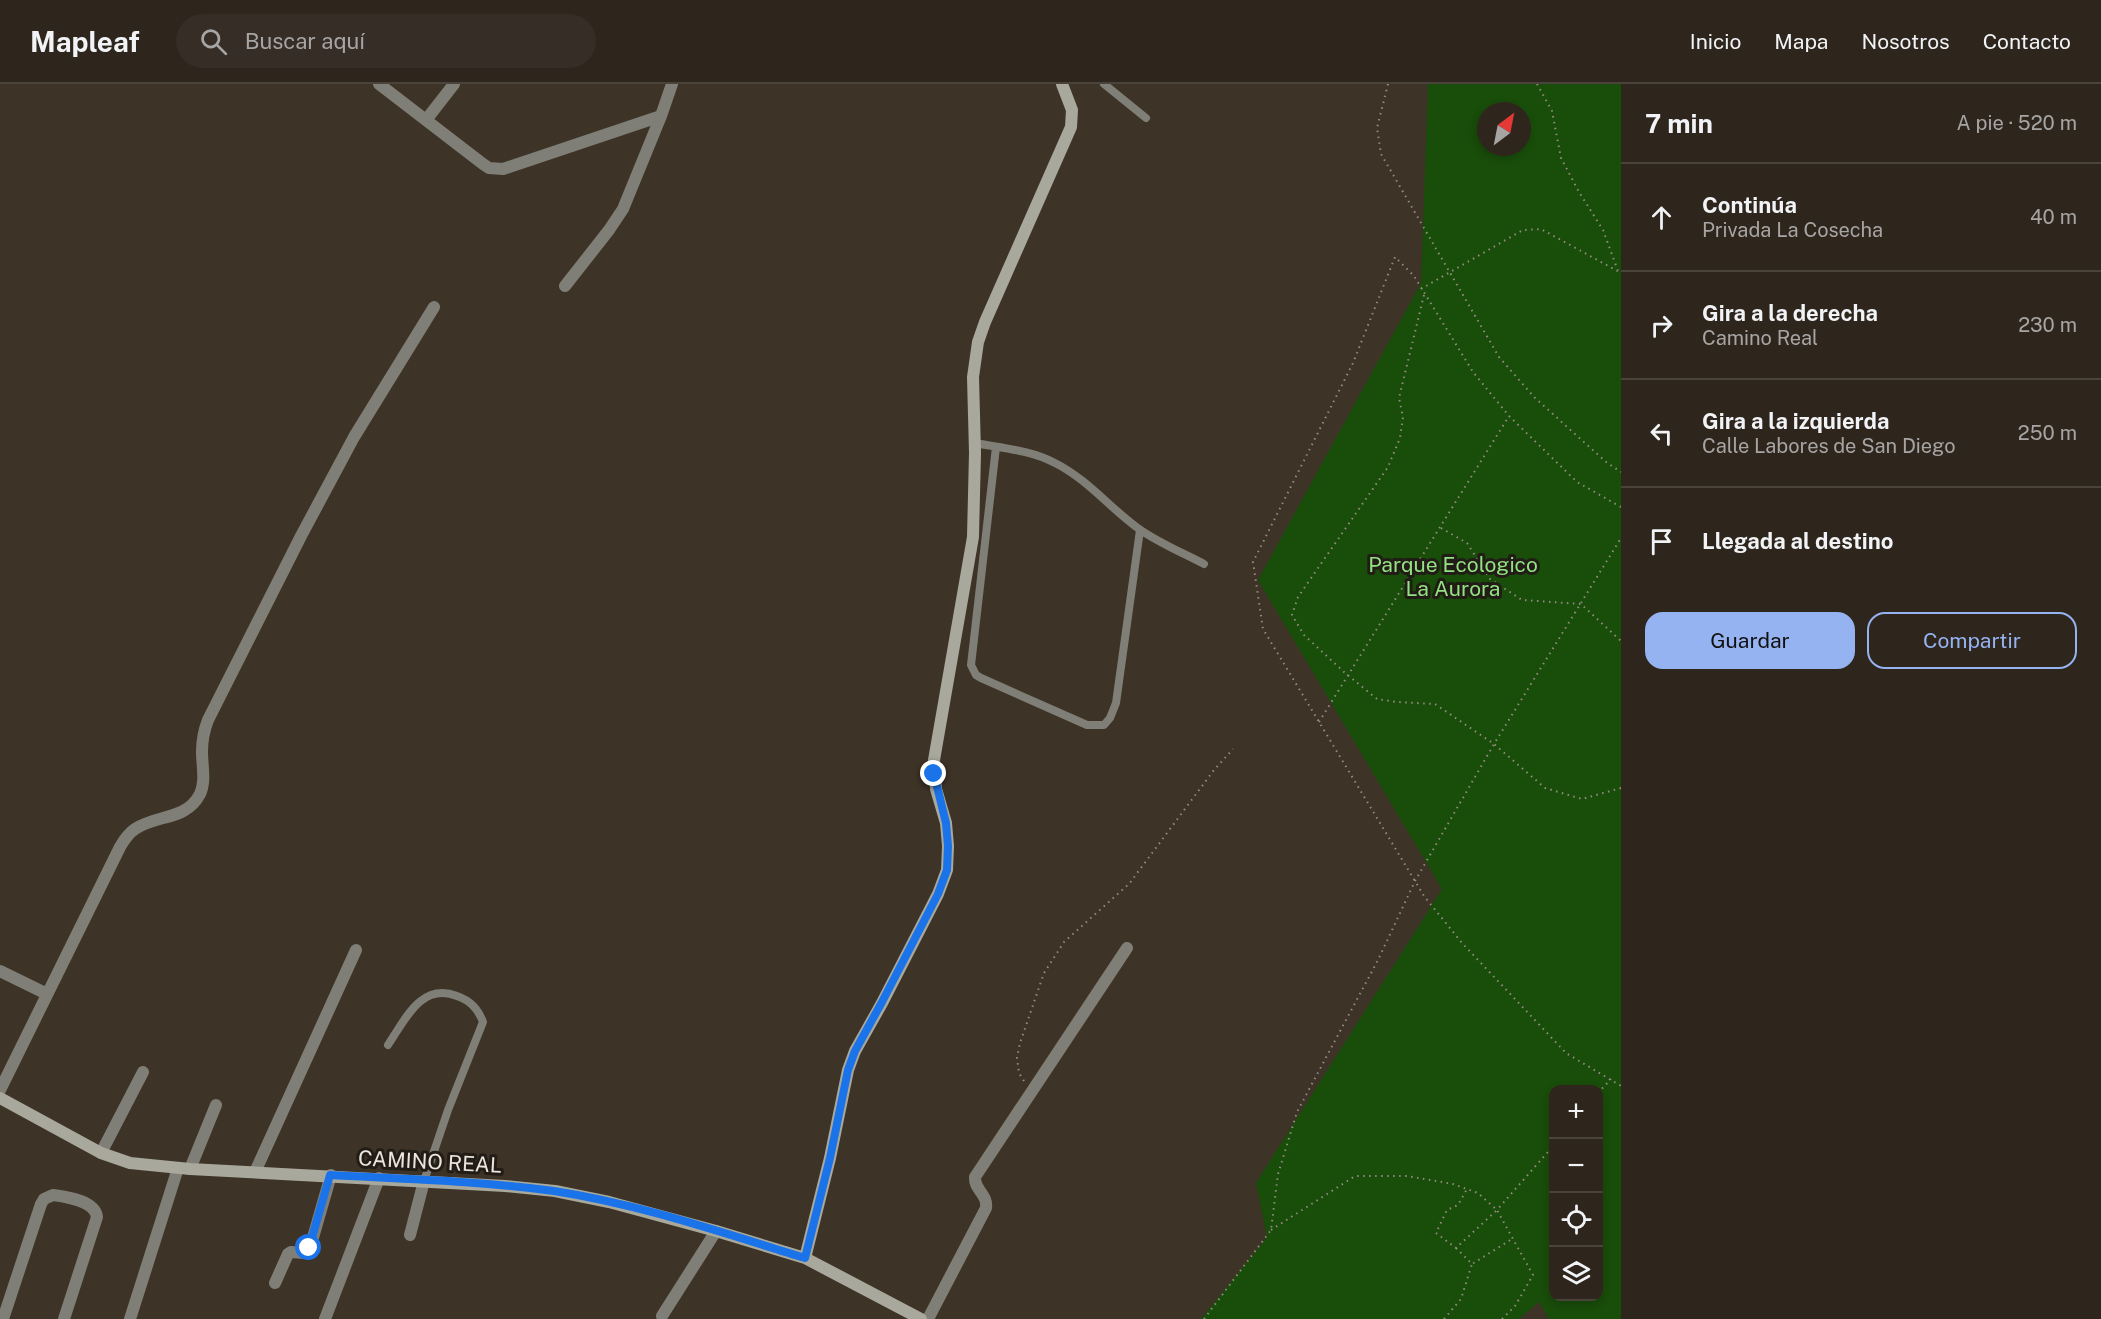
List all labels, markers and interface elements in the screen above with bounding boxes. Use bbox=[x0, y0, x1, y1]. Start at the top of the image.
search box bbox=[176, 14, 596, 68]
text: Mapleaf bbox=[30, 25, 140, 58]
icon: search bbox=[197, 25, 230, 58]
text: Buscar aquí bbox=[245, 28, 365, 54]
text: Inicio bbox=[1690, 29, 1741, 54]
text: Mapa bbox=[1774, 29, 1828, 54]
text: Nosotros bbox=[1861, 29, 1950, 54]
text: Contacto bbox=[1983, 29, 2071, 54]
north arrow bbox=[1477, 102, 1531, 156]
text: 7 min bbox=[1645, 108, 1713, 139]
text: A pie · 520 m bbox=[1957, 111, 2077, 135]
text: Continúa bbox=[1702, 192, 1797, 218]
icon: ahead bbox=[1645, 201, 1678, 234]
text: 40 m bbox=[2030, 205, 2077, 229]
text: Privada La Cosecha bbox=[1702, 218, 1883, 242]
text: Gira a la derecha bbox=[1702, 300, 1878, 326]
icon: right bbox=[1645, 309, 1678, 342]
text: 230 m bbox=[2018, 313, 2077, 337]
text: Camino Real bbox=[1702, 326, 1818, 350]
text: Gira a la izquierda bbox=[1702, 408, 1889, 434]
icon: left bbox=[1645, 417, 1678, 450]
text: 250 m bbox=[2018, 421, 2077, 445]
text: Calle Labores de San Diego bbox=[1702, 434, 1955, 458]
icon: arrive bbox=[1645, 525, 1678, 558]
text: Llegada al destino bbox=[1702, 528, 1893, 554]
park label: Parque Ecologico La Aurora bbox=[1368, 552, 1538, 601]
button: Guardar bbox=[1645, 612, 1855, 669]
button: Compartir bbox=[1867, 612, 2077, 669]
route end bbox=[920, 760, 946, 786]
map controls bbox=[1549, 1085, 1603, 1301]
button: + bbox=[1549, 1085, 1603, 1139]
button: − bbox=[1549, 1139, 1603, 1193]
street label: CAMINO REAL bbox=[357, 1145, 503, 1178]
button: locate bbox=[1549, 1193, 1603, 1247]
route start bbox=[295, 1234, 321, 1260]
button: layers bbox=[1549, 1247, 1603, 1301]

